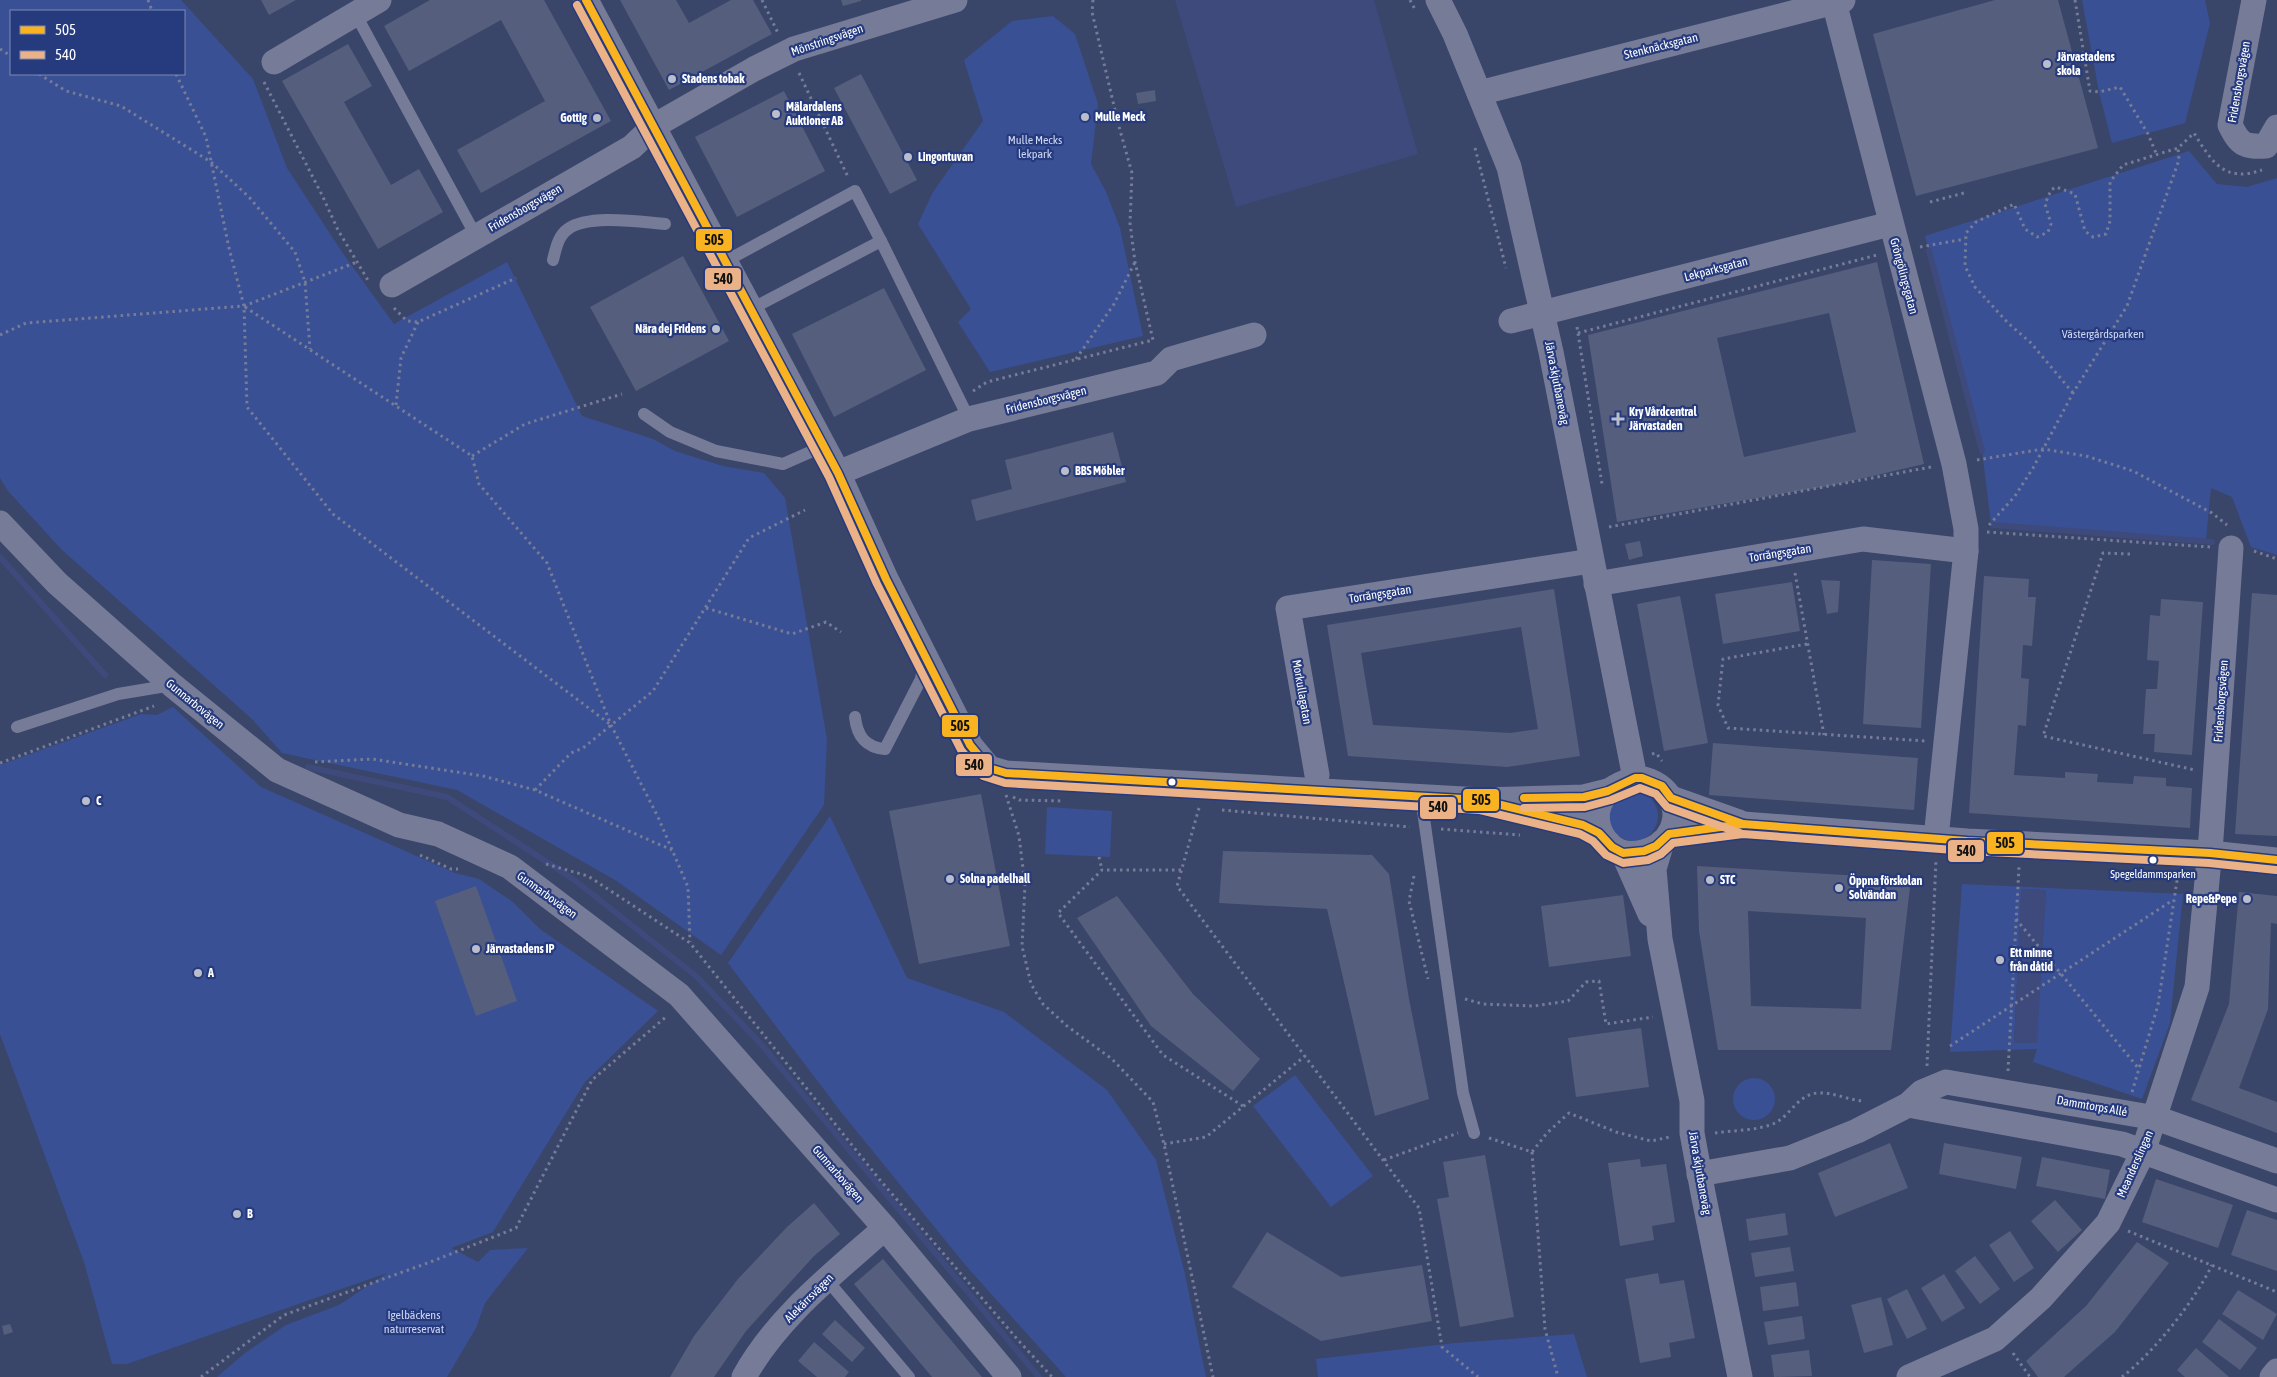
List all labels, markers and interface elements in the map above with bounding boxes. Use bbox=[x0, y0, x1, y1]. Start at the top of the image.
legend bbox=[10, 10, 185, 75]
text: 505 bbox=[55, 21, 76, 38]
street label: Mönstringsvägen bbox=[789, 21, 865, 59]
street label: Stenknäcksgatan bbox=[1623, 30, 1699, 62]
street label: Fridensborgsvägen bbox=[2225, 40, 2253, 124]
text: 540 bbox=[55, 46, 76, 63]
place label: Järvastadens skola bbox=[2056, 50, 2116, 78]
marker: Järvastadens skola bbox=[2041, 58, 2053, 70]
place label: Stadens tobak bbox=[682, 72, 745, 86]
marker: Stadens tobak bbox=[666, 73, 678, 85]
place label: Mälardalens Auktioner AB bbox=[785, 100, 843, 128]
marker: Mälardalens Auktioner AB bbox=[770, 108, 782, 120]
place label: Mulle Meck bbox=[1095, 110, 1146, 124]
place label: Gottig bbox=[560, 111, 588, 125]
marker: Mulle Meck bbox=[1079, 111, 1091, 123]
marker: Gottig bbox=[591, 112, 603, 124]
park label: Mulle Mecks lekpark bbox=[1008, 133, 1062, 161]
place label: Lingontuvan bbox=[918, 150, 973, 164]
marker: Lingontuvan bbox=[902, 151, 914, 163]
street label: Fridensborgsvägen bbox=[486, 181, 564, 235]
line badge: 505 bbox=[695, 228, 733, 252]
text: 505 bbox=[704, 232, 724, 248]
street label: Gröngölingsgatan bbox=[1887, 236, 1921, 316]
street label: Lekparksgatan bbox=[1683, 254, 1749, 284]
line badge: 540 bbox=[704, 267, 742, 291]
text: 540 bbox=[713, 271, 733, 287]
place label: Nära dej Fridens bbox=[635, 322, 707, 336]
marker: Nära dej Fridens bbox=[710, 323, 722, 335]
park label: Västergårdsparken bbox=[2062, 327, 2144, 341]
street label: Järva skjutbaneväg bbox=[1542, 340, 1572, 427]
street label: Fridensborgsvägen bbox=[1004, 383, 1088, 417]
place label: Kry Vårdcentral Järvastaden bbox=[1628, 405, 1697, 433]
marker: Kry Vårdcentral Järvastaden bbox=[1611, 412, 1625, 426]
place label: BBS Möbler bbox=[1075, 464, 1125, 478]
marker: BBS Möbler bbox=[1059, 465, 1071, 477]
street label: Torrängsgatan bbox=[1748, 541, 1812, 565]
street label: Torrängsgatan bbox=[1348, 582, 1412, 606]
street label: Morkullagatan bbox=[1289, 658, 1315, 726]
street label: Fridensborgsvägen bbox=[2211, 659, 2231, 743]
street label: Gunnarbovägen bbox=[163, 676, 227, 732]
line badge: 505 bbox=[941, 714, 979, 738]
text: 505 bbox=[950, 718, 970, 734]
line badge: 540 bbox=[955, 753, 993, 777]
text: 540 bbox=[964, 757, 984, 773]
unlabelled marker bbox=[1167, 777, 1177, 787]
line badge: 505 bbox=[1462, 788, 1500, 812]
text: 505 bbox=[1471, 792, 1491, 808]
place label: C bbox=[96, 794, 102, 808]
marker: C bbox=[80, 795, 92, 807]
line badge: 540 bbox=[1419, 796, 1457, 820]
text: 540 bbox=[1428, 799, 1448, 815]
line badge: 505 bbox=[1986, 831, 2024, 855]
text: 505 bbox=[1995, 835, 2015, 851]
line badge: 540 bbox=[1947, 839, 1985, 863]
text: 540 bbox=[1956, 843, 1976, 859]
marker: Spegeldammsparken bbox=[2148, 855, 2158, 865]
place label: Spegeldammsparken bbox=[2110, 868, 2196, 880]
street label: Gunnarbovägen bbox=[514, 869, 580, 921]
place label: Solna padelhall bbox=[960, 872, 1031, 886]
marker: Solna padelhall bbox=[944, 873, 956, 885]
place label: STC bbox=[1720, 873, 1736, 887]
place label: Öppna förskolan Solvändan bbox=[1849, 873, 1923, 902]
marker: STC bbox=[1704, 874, 1716, 886]
marker: Öppna förskolan Solvändan bbox=[1833, 882, 1845, 894]
place label: Repe&Pepe bbox=[2186, 892, 2238, 906]
marker: Repe&Pepe bbox=[2241, 893, 2253, 905]
place label: Järvastadens IP bbox=[485, 942, 555, 956]
marker: Järvastadens IP bbox=[470, 943, 482, 955]
place label: Ett minne från dåtid bbox=[2009, 946, 2053, 974]
marker: Ett minne från dåtid bbox=[1994, 954, 2006, 966]
place label: A bbox=[207, 966, 214, 980]
marker: A bbox=[192, 967, 204, 979]
street label: Dammtorps Allé bbox=[2056, 1093, 2128, 1119]
street label: Meanderslingan bbox=[2114, 1128, 2156, 1200]
street label: Järva skjutbaneväg bbox=[1686, 1130, 1714, 1217]
street label: Gunnarbovägen bbox=[810, 1143, 866, 1205]
place label: B bbox=[247, 1207, 253, 1221]
marker: B bbox=[231, 1208, 243, 1220]
street label: Alekärrsvägen bbox=[782, 1271, 836, 1325]
park label: Igelbäckens naturreservat bbox=[384, 1308, 445, 1336]

